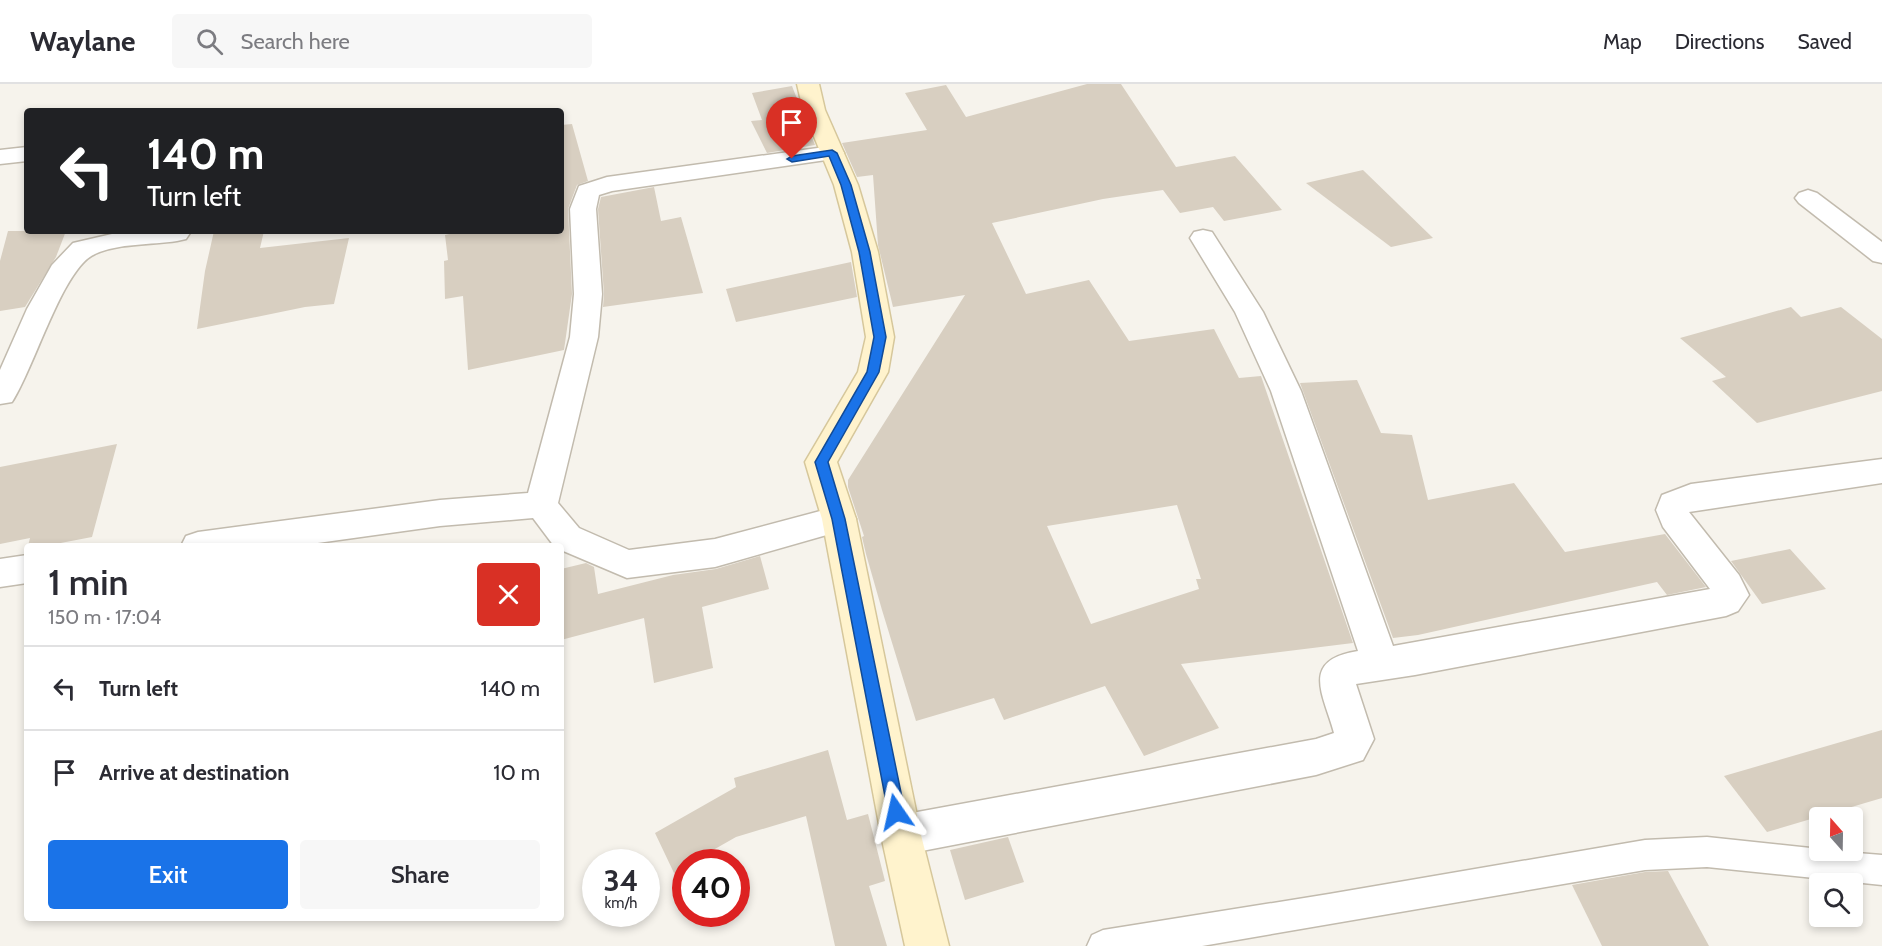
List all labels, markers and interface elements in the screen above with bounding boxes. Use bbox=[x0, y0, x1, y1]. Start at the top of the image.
search box bbox=[172, 14, 592, 68]
text: Waylane bbox=[30, 24, 136, 58]
icon: search bbox=[193, 25, 226, 58]
text: Search here bbox=[241, 28, 350, 55]
text: Map bbox=[1603, 29, 1642, 54]
text: Directions bbox=[1675, 29, 1764, 54]
text: Saved bbox=[1797, 29, 1852, 54]
pin bbox=[766, 97, 817, 159]
icon: arrive bbox=[775, 106, 808, 139]
text: 140 m bbox=[147, 128, 264, 180]
icon: left bbox=[48, 132, 126, 210]
text: Turn left bbox=[147, 180, 241, 213]
text: 1 min bbox=[48, 560, 128, 604]
button: close bbox=[477, 563, 540, 626]
text: 150 m · 17:04 bbox=[48, 605, 161, 629]
icon: left bbox=[48, 672, 81, 705]
text: Turn left bbox=[99, 675, 178, 702]
text: 140 m bbox=[481, 675, 540, 702]
icon: arrive bbox=[48, 756, 81, 789]
text: Arrive at destination bbox=[99, 759, 289, 786]
text: 10 m bbox=[493, 759, 540, 786]
position arrow bbox=[864, 780, 928, 844]
north arrow bbox=[1809, 807, 1863, 861]
map controls bbox=[1809, 807, 1863, 927]
button: Exit bbox=[48, 840, 288, 909]
button: Share bbox=[300, 840, 540, 909]
speed limit sign: 40 bbox=[672, 849, 750, 927]
text: 34 bbox=[604, 862, 638, 899]
button: search bbox=[1809, 873, 1863, 927]
text: km/h bbox=[605, 894, 637, 912]

